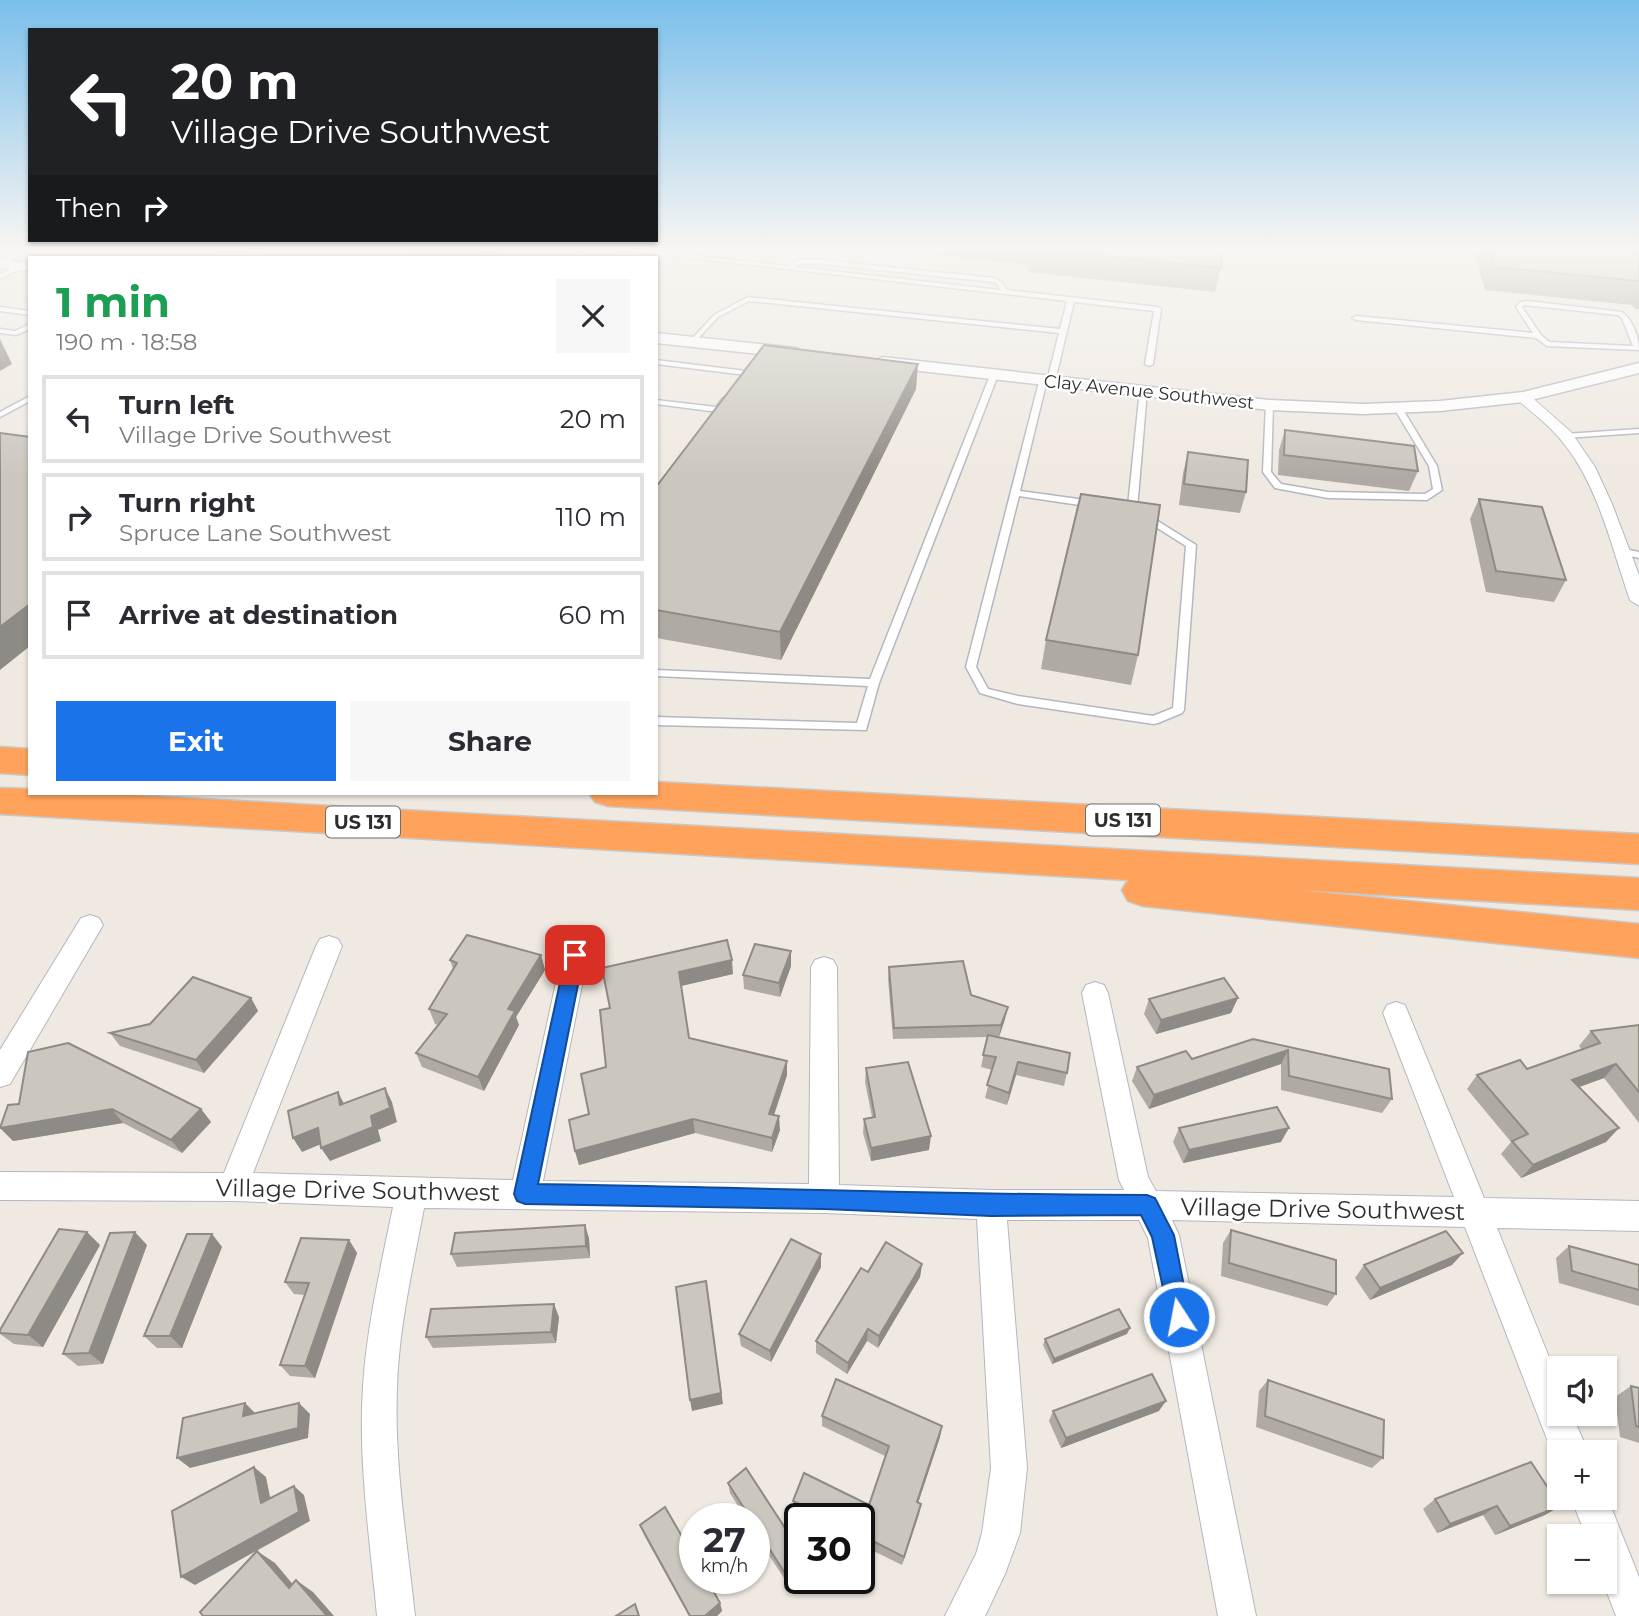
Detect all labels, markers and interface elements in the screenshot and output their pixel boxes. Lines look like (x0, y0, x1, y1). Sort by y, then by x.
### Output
text: 20 m (171, 52, 298, 111)
icon: left (56, 56, 147, 147)
text: Village Drive Southwest (171, 112, 550, 151)
icon: right (136, 189, 174, 227)
text: Then (56, 192, 122, 224)
text: 1 min (56, 276, 170, 328)
button: close (556, 279, 630, 353)
text: 190 m · 18:58 (56, 328, 197, 356)
street label: Clay Avenue Southwest (1043, 370, 1255, 414)
text: Turn left (119, 389, 235, 421)
icon: left (60, 400, 98, 438)
text: 20 m (560, 403, 626, 435)
text: Village Drive Southwest (119, 421, 392, 449)
text: Turn right (119, 487, 255, 519)
icon: right (60, 498, 98, 536)
text: 110 m (556, 501, 626, 533)
text: Spruce Lane Southwest (119, 519, 392, 547)
icon: arrive (60, 596, 98, 634)
text: Arrive at destination (119, 599, 398, 631)
text: 60 m (559, 599, 626, 631)
button: Exit (56, 701, 336, 781)
button: Share (350, 701, 630, 781)
road number: US 131 (1086, 804, 1160, 835)
road number: US 131 (326, 806, 400, 838)
pin (545, 925, 605, 985)
icon: arrive (556, 936, 594, 974)
street label: Village Drive Southwest (215, 1173, 501, 1207)
street label: Village Drive Southwest (1180, 1192, 1466, 1226)
position arrow (1142, 1280, 1216, 1354)
map controls (1547, 1356, 1617, 1594)
button: sound (1547, 1356, 1617, 1426)
button: + (1547, 1440, 1617, 1510)
speed limit sign: 30 (784, 1503, 875, 1594)
text: 27 (703, 1518, 746, 1561)
button: − (1547, 1524, 1617, 1594)
text: km/h (700, 1555, 749, 1577)

